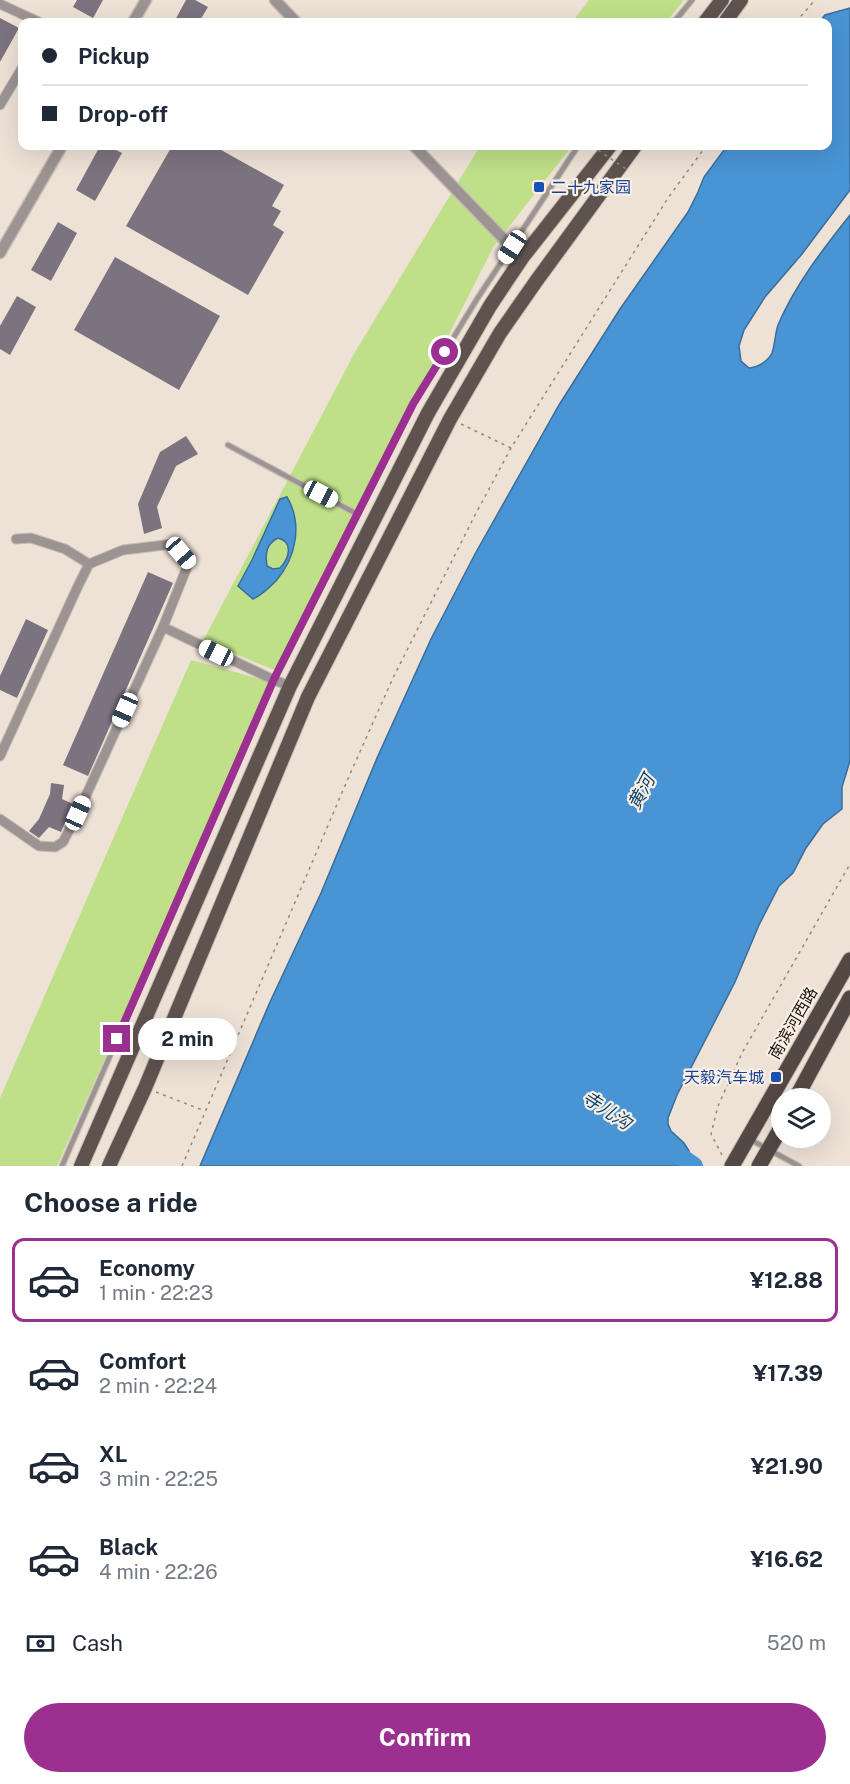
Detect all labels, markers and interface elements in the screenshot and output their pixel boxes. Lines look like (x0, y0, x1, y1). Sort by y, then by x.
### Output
text: Pickup (78, 43, 149, 69)
text: Drop-off (78, 101, 168, 127)
place label: 二十九家园 (551, 178, 631, 197)
marker: 二十九家园 (532, 180, 546, 194)
car (495, 227, 529, 267)
route start (431, 338, 458, 365)
car (301, 478, 341, 510)
car (162, 534, 200, 572)
car (196, 637, 236, 669)
car (109, 690, 141, 730)
water label: 黄河 (623, 769, 660, 813)
car (62, 793, 94, 833)
street label: 南滨河西路 (765, 984, 821, 1062)
callout: 2 min (138, 1018, 237, 1060)
route end (103, 1025, 130, 1052)
text: 2 min (161, 1027, 214, 1051)
place label: 天毅汽车城 (684, 1068, 764, 1087)
marker: 天毅汽车城 (769, 1070, 783, 1084)
water label: 寺儿沟 (579, 1086, 637, 1135)
map controls (771, 1088, 831, 1148)
button: layers (771, 1088, 831, 1148)
text: Choose a ride (24, 1186, 198, 1218)
icon: car (27, 1253, 81, 1307)
text: Economy (99, 1255, 195, 1281)
text: ¥12.88 (750, 1267, 823, 1293)
text: 1 min · 22:23 (99, 1281, 213, 1305)
icon: car (27, 1346, 81, 1400)
text: Comfort (99, 1348, 186, 1374)
text: ¥17.39 (753, 1360, 823, 1386)
text: 2 min · 22:24 (99, 1374, 217, 1398)
icon: car (27, 1439, 81, 1493)
text: XL (99, 1441, 127, 1467)
text: ¥21.90 (751, 1453, 823, 1479)
text: 3 min · 22:25 (99, 1467, 218, 1491)
icon: car (27, 1532, 81, 1586)
text: Black (99, 1534, 158, 1560)
text: ¥16.62 (750, 1546, 823, 1572)
text: 4 min · 22:26 (99, 1560, 218, 1584)
icon: cash (24, 1627, 57, 1660)
text: Cash (72, 1630, 123, 1656)
text: 520 m (767, 1631, 826, 1655)
button: Confirm (24, 1703, 826, 1772)

